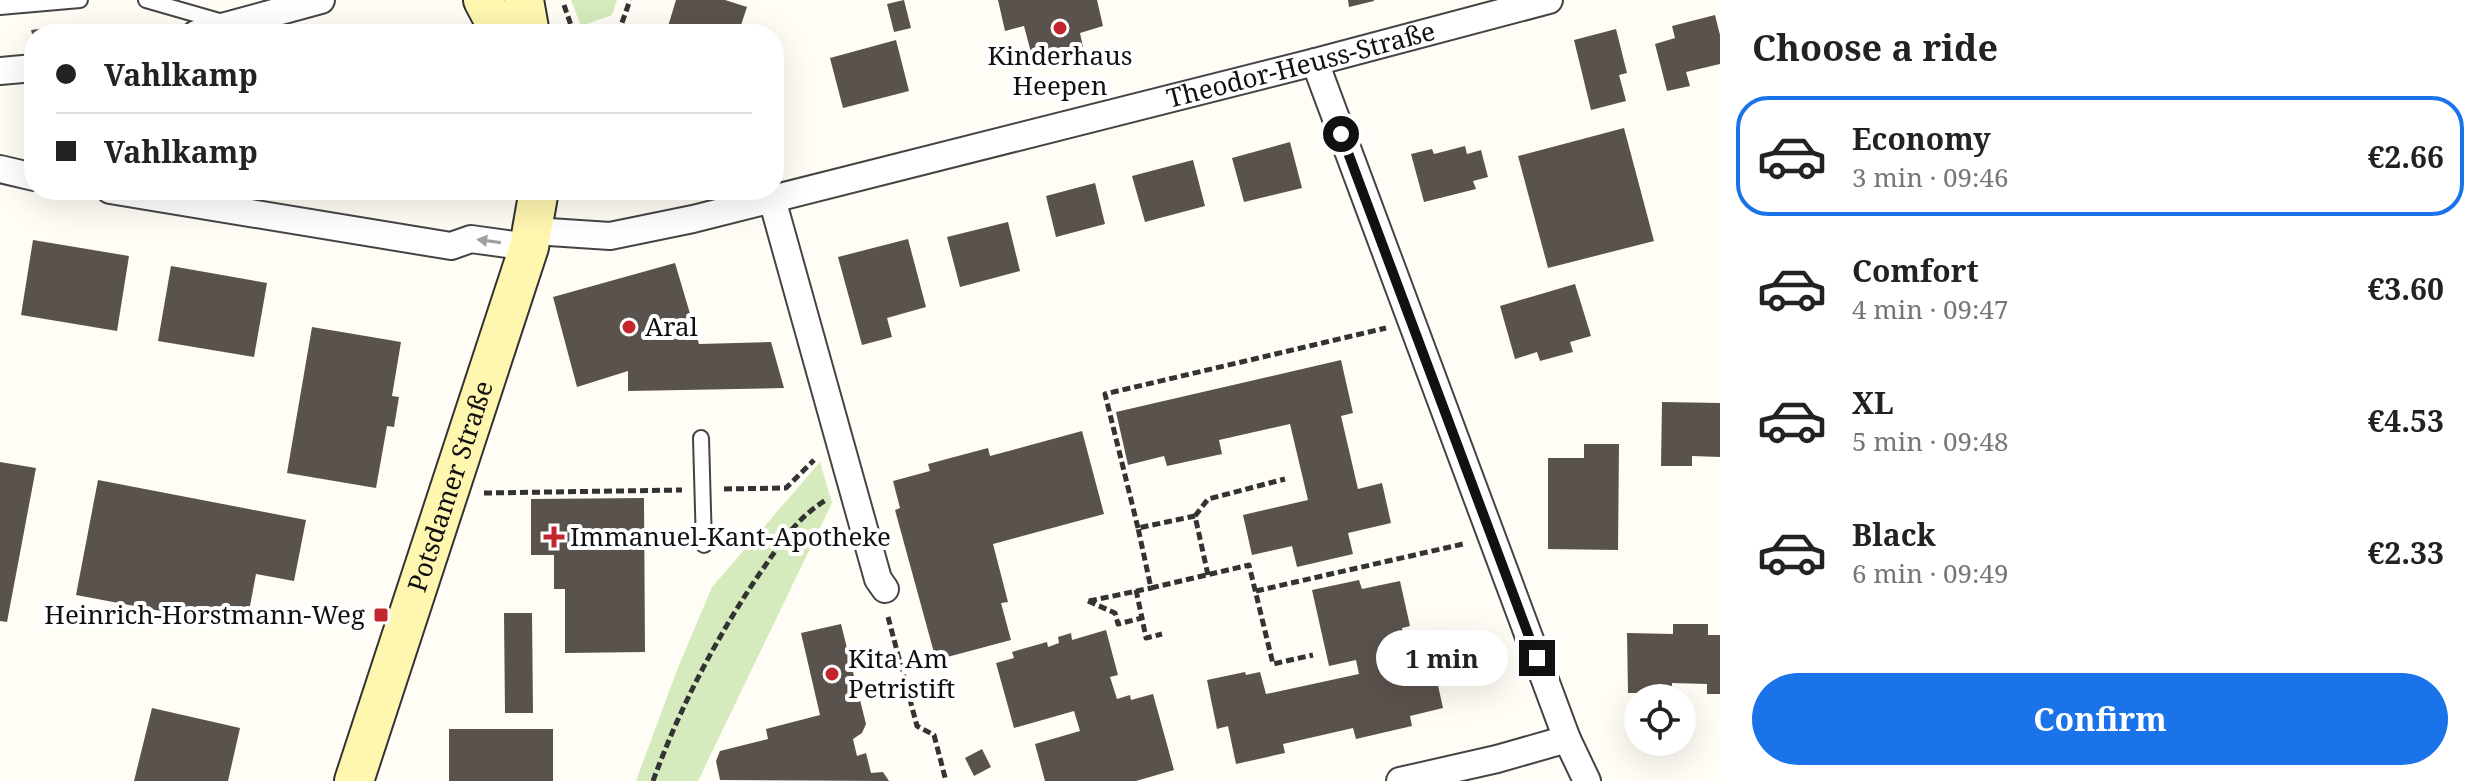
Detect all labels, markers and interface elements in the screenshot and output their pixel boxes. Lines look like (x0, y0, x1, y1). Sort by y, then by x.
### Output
street label: Theodor-Heuss-Straße (1163, 12, 1439, 116)
marker: Kinderhaus Heepen (1051, 19, 1069, 37)
text: Choose a ride (1752, 23, 1998, 72)
place label: Kinderhaus Heepen (988, 37, 1132, 103)
text: Vahlkamp (104, 54, 258, 95)
route start (1323, 116, 1359, 152)
text: Economy (1852, 118, 1991, 159)
icon: car (1756, 120, 1828, 192)
text: Vahlkamp (104, 131, 258, 172)
text: €2.66 (2368, 136, 2444, 177)
text: 3 min · 09:46 (1852, 159, 2009, 195)
one-way arrow (476, 235, 501, 248)
text: Comfort (1852, 250, 1979, 291)
icon: car (1756, 252, 1828, 324)
text: €3.60 (2368, 268, 2444, 309)
text: 4 min · 09:47 (1852, 291, 2009, 327)
place label: Aral (645, 308, 698, 344)
marker: Aral (620, 318, 638, 336)
street label: Potsdamer Straße (398, 376, 501, 596)
text: XL (1852, 382, 1894, 423)
icon: car (1756, 384, 1828, 456)
text: €4.53 (2368, 400, 2444, 441)
text: 5 min · 09:48 (1852, 423, 2009, 459)
text: Black (1852, 514, 1936, 555)
icon: car (1756, 516, 1828, 588)
place label: Immanuel-Kant-Apotheke (570, 518, 891, 554)
marker: Immanuel-Kant-Apotheke (545, 528, 563, 546)
text: €2.33 (2368, 532, 2444, 573)
text: 6 min · 09:49 (1852, 555, 2009, 591)
place label: Heinrich-Horstmann-Weg (44, 596, 365, 632)
marker: Heinrich-Horstmann-Weg (372, 606, 390, 624)
callout: 1 min (1377, 630, 1509, 686)
place label: Kita Am Petristift (848, 640, 955, 706)
text: 1 min (1405, 640, 1479, 676)
route end (1519, 640, 1555, 676)
marker: Kita Am Petristift (823, 665, 841, 683)
button: Confirm (1752, 673, 2448, 765)
map controls (1624, 684, 1696, 756)
button: locate (1624, 684, 1696, 756)

